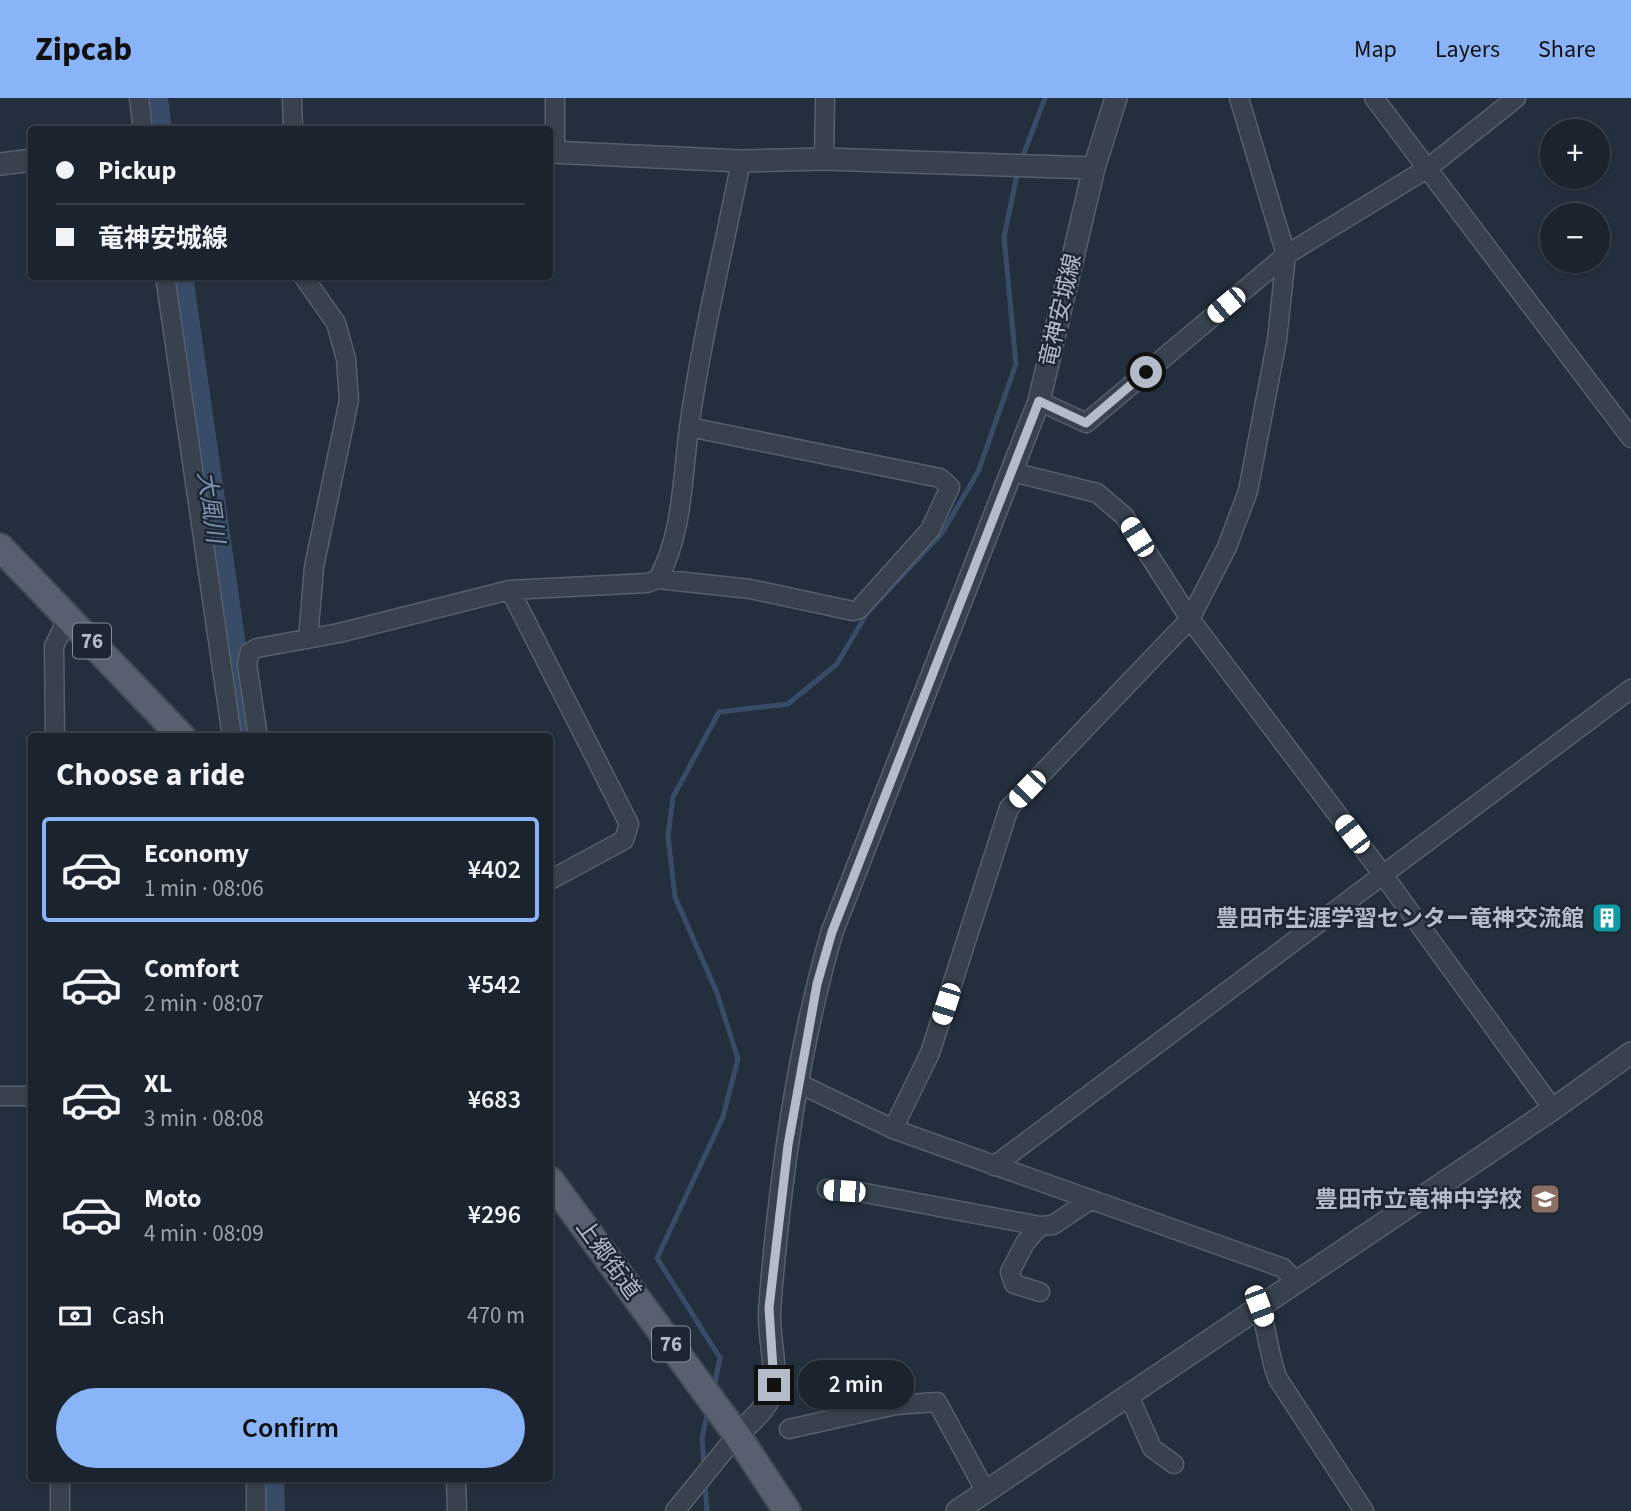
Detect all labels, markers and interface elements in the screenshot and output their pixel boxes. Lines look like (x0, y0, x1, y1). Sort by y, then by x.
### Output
text: Zipcab (35, 26, 132, 73)
text: Map (1354, 32, 1397, 67)
text: Layers (1435, 32, 1500, 67)
text: Share (1538, 32, 1596, 67)
map controls (1540, 119, 1610, 273)
button: + (1540, 119, 1610, 189)
text: Pickup (98, 152, 176, 189)
button: − (1540, 203, 1610, 273)
text: 竜神安城線 (98, 220, 228, 257)
street label: 竜神安城線 (1031, 250, 1089, 370)
car (1204, 283, 1249, 327)
route start (1130, 356, 1162, 388)
water label: 大風川 (188, 469, 233, 548)
car (1117, 514, 1158, 560)
road number: 76 (73, 624, 111, 658)
text: Choose a ride (56, 752, 245, 798)
car (1005, 767, 1050, 811)
car (1331, 811, 1374, 857)
text: Economy (144, 835, 249, 872)
icon: car (60, 838, 123, 901)
text: ¥402 (468, 851, 521, 888)
text: 1 min · 08:06 (144, 872, 264, 905)
building icon: 豊田市生涯学習センター竜神交流館 (1590, 901, 1624, 935)
place label: 豊田市生涯学習センター竜神交流館 (1216, 902, 1584, 935)
text: Comfort (144, 950, 239, 987)
icon: car (60, 953, 123, 1016)
text: ¥542 (468, 966, 521, 1003)
car (930, 981, 963, 1027)
text: 2 min · 08:07 (144, 987, 264, 1020)
text: XL (144, 1065, 172, 1102)
icon: car (60, 1068, 123, 1131)
text: ¥683 (468, 1081, 521, 1118)
text: 3 min · 08:08 (144, 1102, 264, 1135)
car (823, 1179, 866, 1203)
text: Moto (144, 1180, 201, 1217)
school or university icon: 豊田市立竜神中学校 (1528, 1182, 1562, 1216)
icon: car (60, 1183, 123, 1246)
place label: 豊田市立竜神中学校 (1315, 1183, 1522, 1216)
text: ¥296 (468, 1196, 521, 1233)
street label: 上郷街道 (568, 1212, 649, 1306)
text: 4 min · 08:09 (144, 1217, 264, 1250)
car (1242, 1283, 1277, 1329)
icon: cash (56, 1297, 94, 1335)
text: Cash (112, 1297, 165, 1334)
text: 470 m (467, 1299, 525, 1332)
road number: 76 (652, 1326, 690, 1362)
callout: 2 min (798, 1360, 914, 1410)
text: 2 min (829, 1368, 883, 1401)
route end (758, 1369, 790, 1401)
button: Confirm (56, 1388, 525, 1468)

